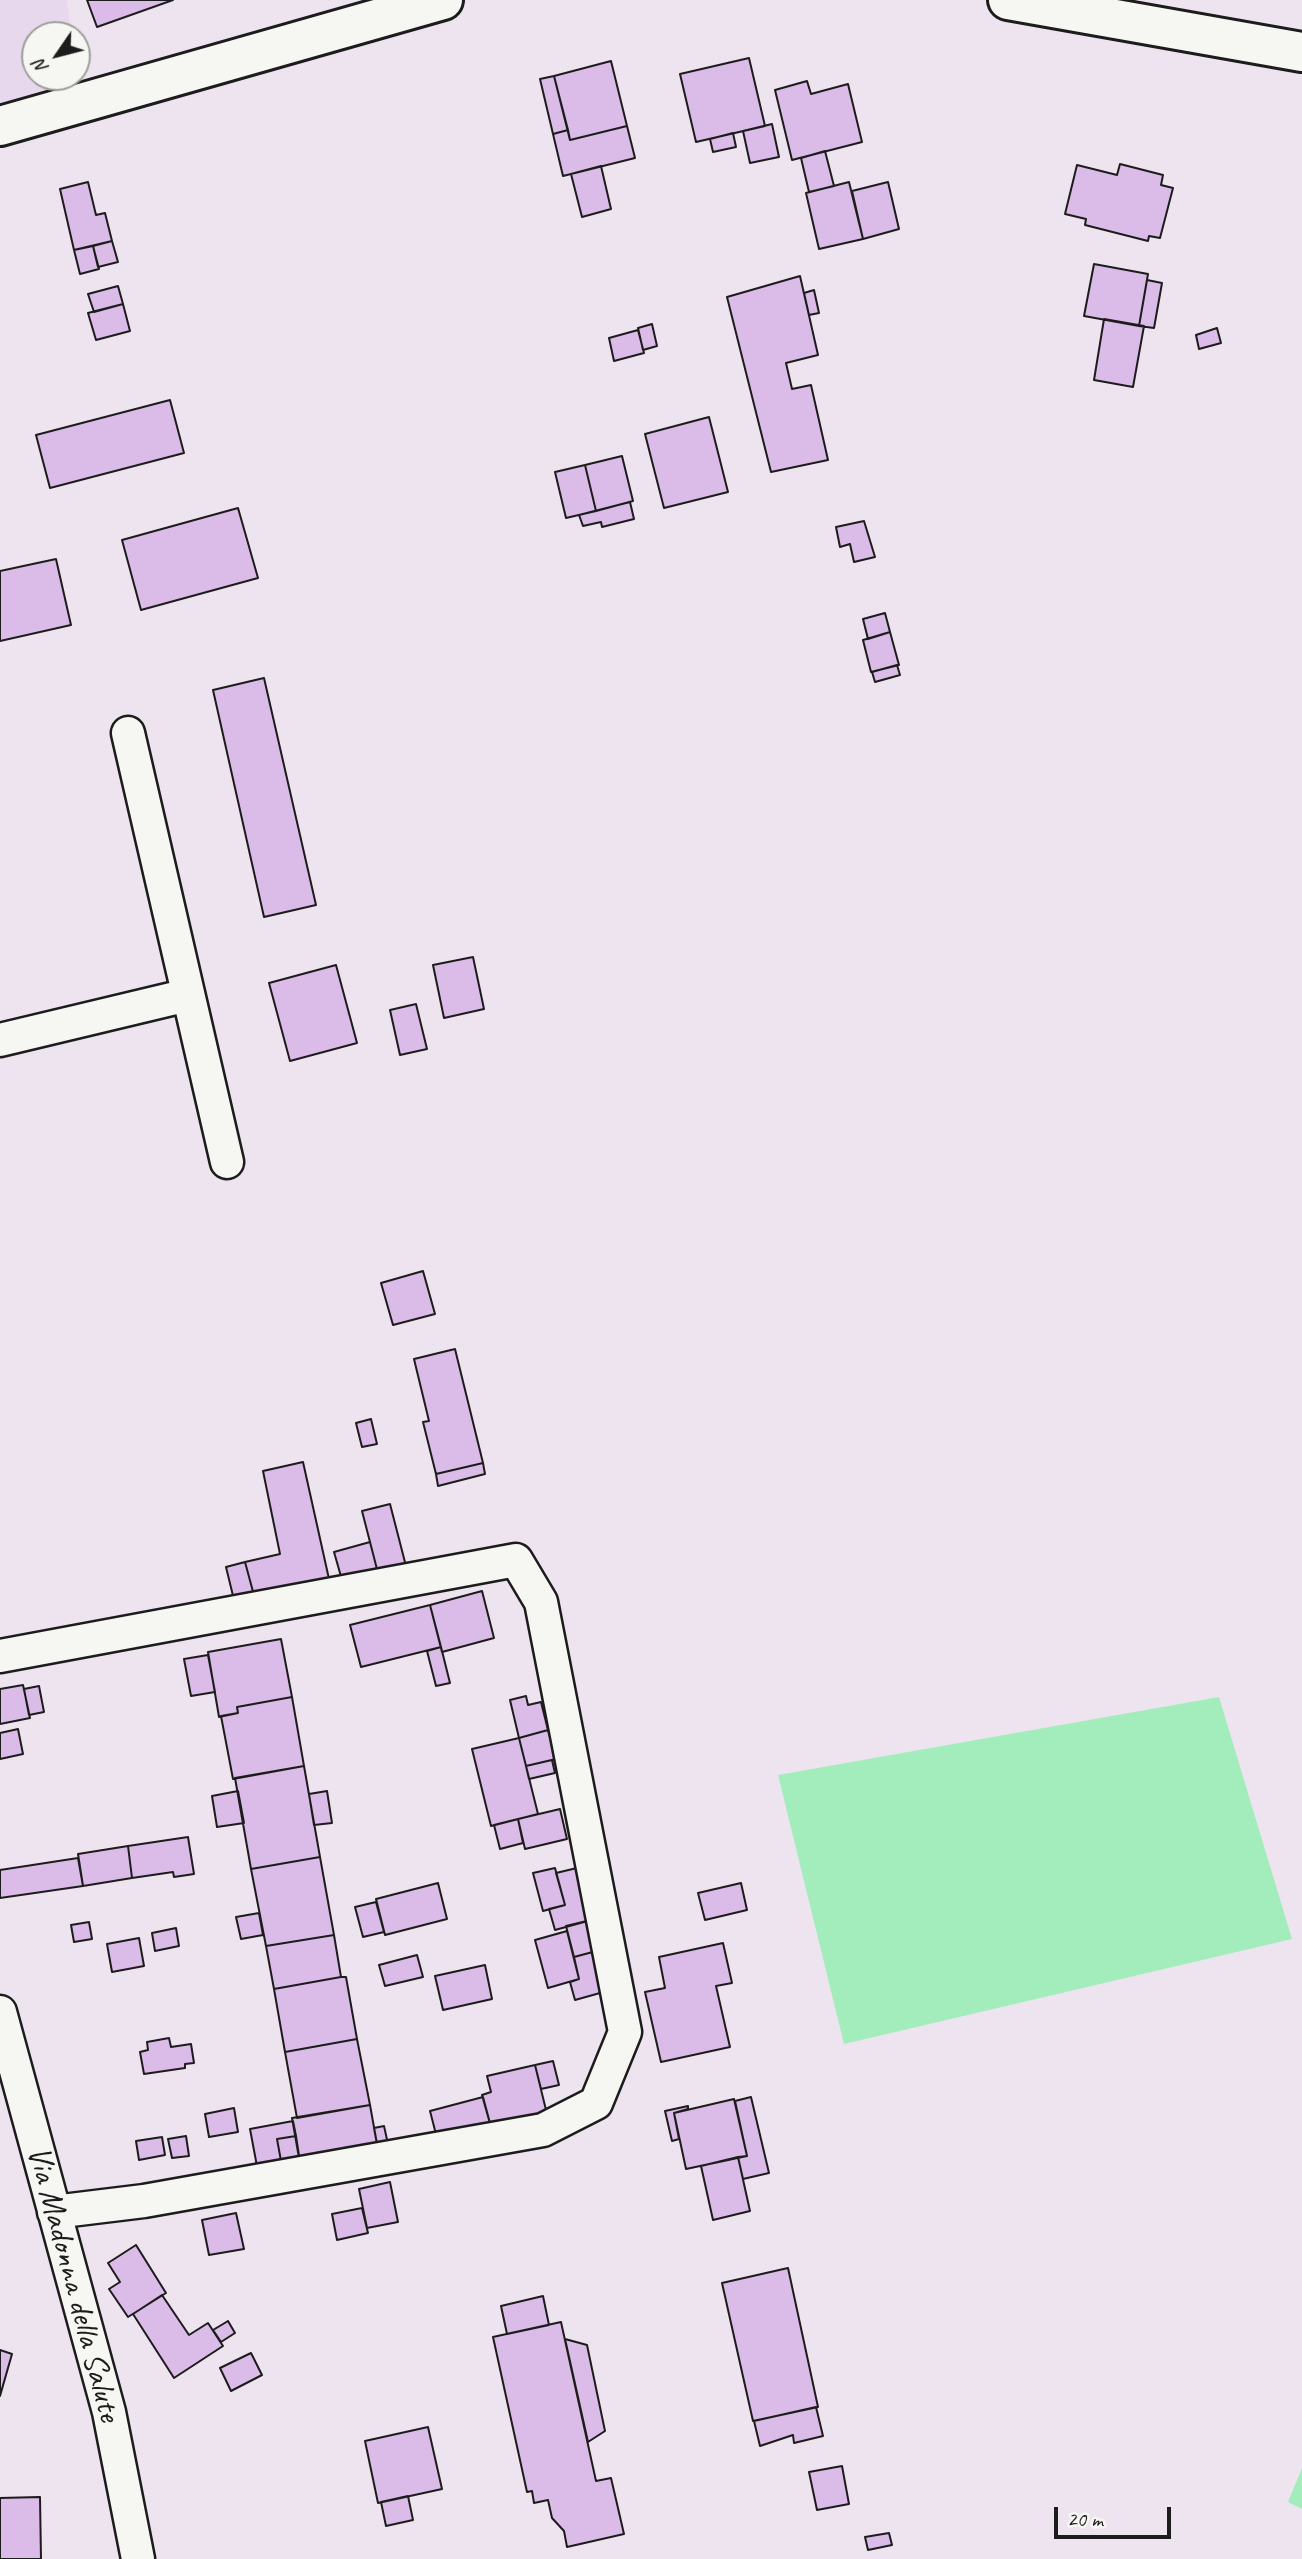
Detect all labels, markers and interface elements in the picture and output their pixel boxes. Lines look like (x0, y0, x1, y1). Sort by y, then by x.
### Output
north arrow (21, 21, 91, 91)
text: N (27, 55, 54, 79)
street label: Via Madonna della Salute (17, 2142, 129, 2426)
scale bar (1057, 2492, 1174, 2536)
text: 20 m (1067, 2506, 1103, 2532)

